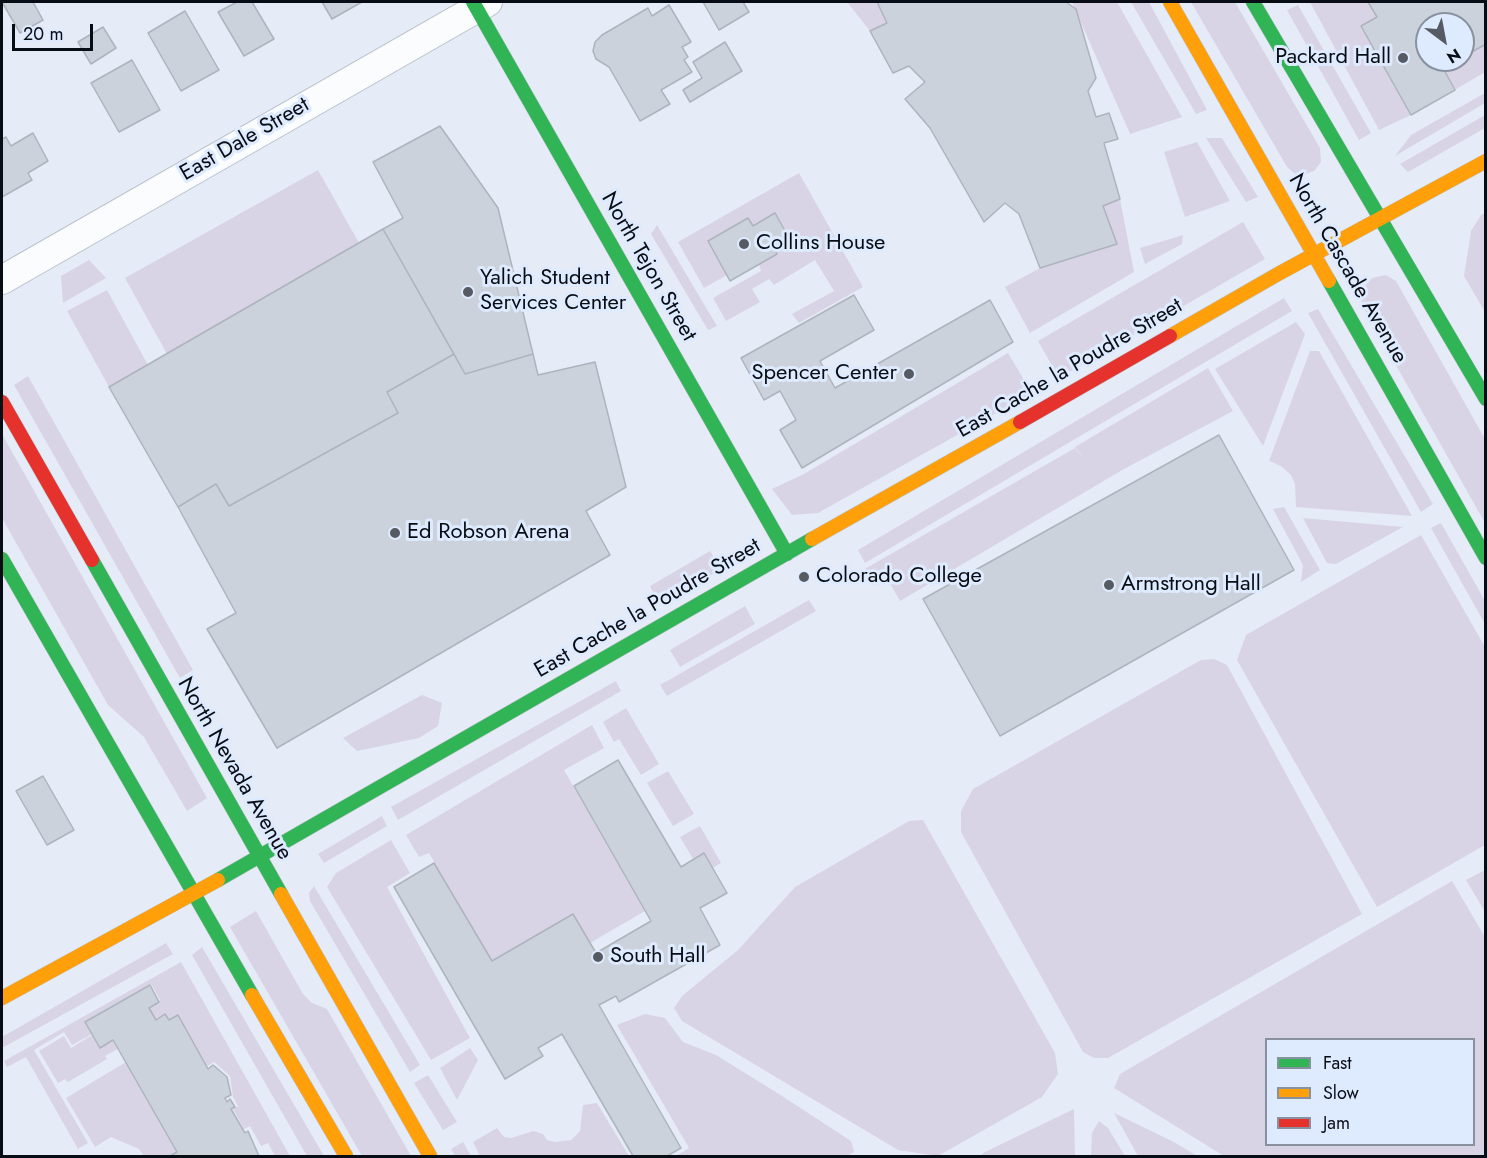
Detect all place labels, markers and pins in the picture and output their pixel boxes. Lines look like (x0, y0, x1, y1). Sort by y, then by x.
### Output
place label: Packard Hall (1275, 45, 1391, 71)
marker: Packard Hall (1396, 51, 1410, 65)
place label: Collins House (756, 231, 885, 257)
marker: Collins House (737, 237, 751, 251)
place label: Yalich Student Services Center (480, 266, 626, 318)
marker: Yalich Student Services Center (461, 285, 475, 299)
place label: Spencer Center (751, 361, 897, 387)
marker: Spencer Center (902, 367, 916, 381)
place label: Ed Robson Arena (407, 520, 569, 546)
marker: Ed Robson Arena (388, 526, 402, 540)
place label: Colorado College (816, 564, 982, 590)
marker: Colorado College (797, 570, 811, 584)
place label: Armstrong Hall (1121, 572, 1261, 598)
marker: Armstrong Hall (1102, 578, 1116, 592)
place label: South Hall (610, 944, 705, 970)
marker: South Hall (591, 950, 605, 964)

